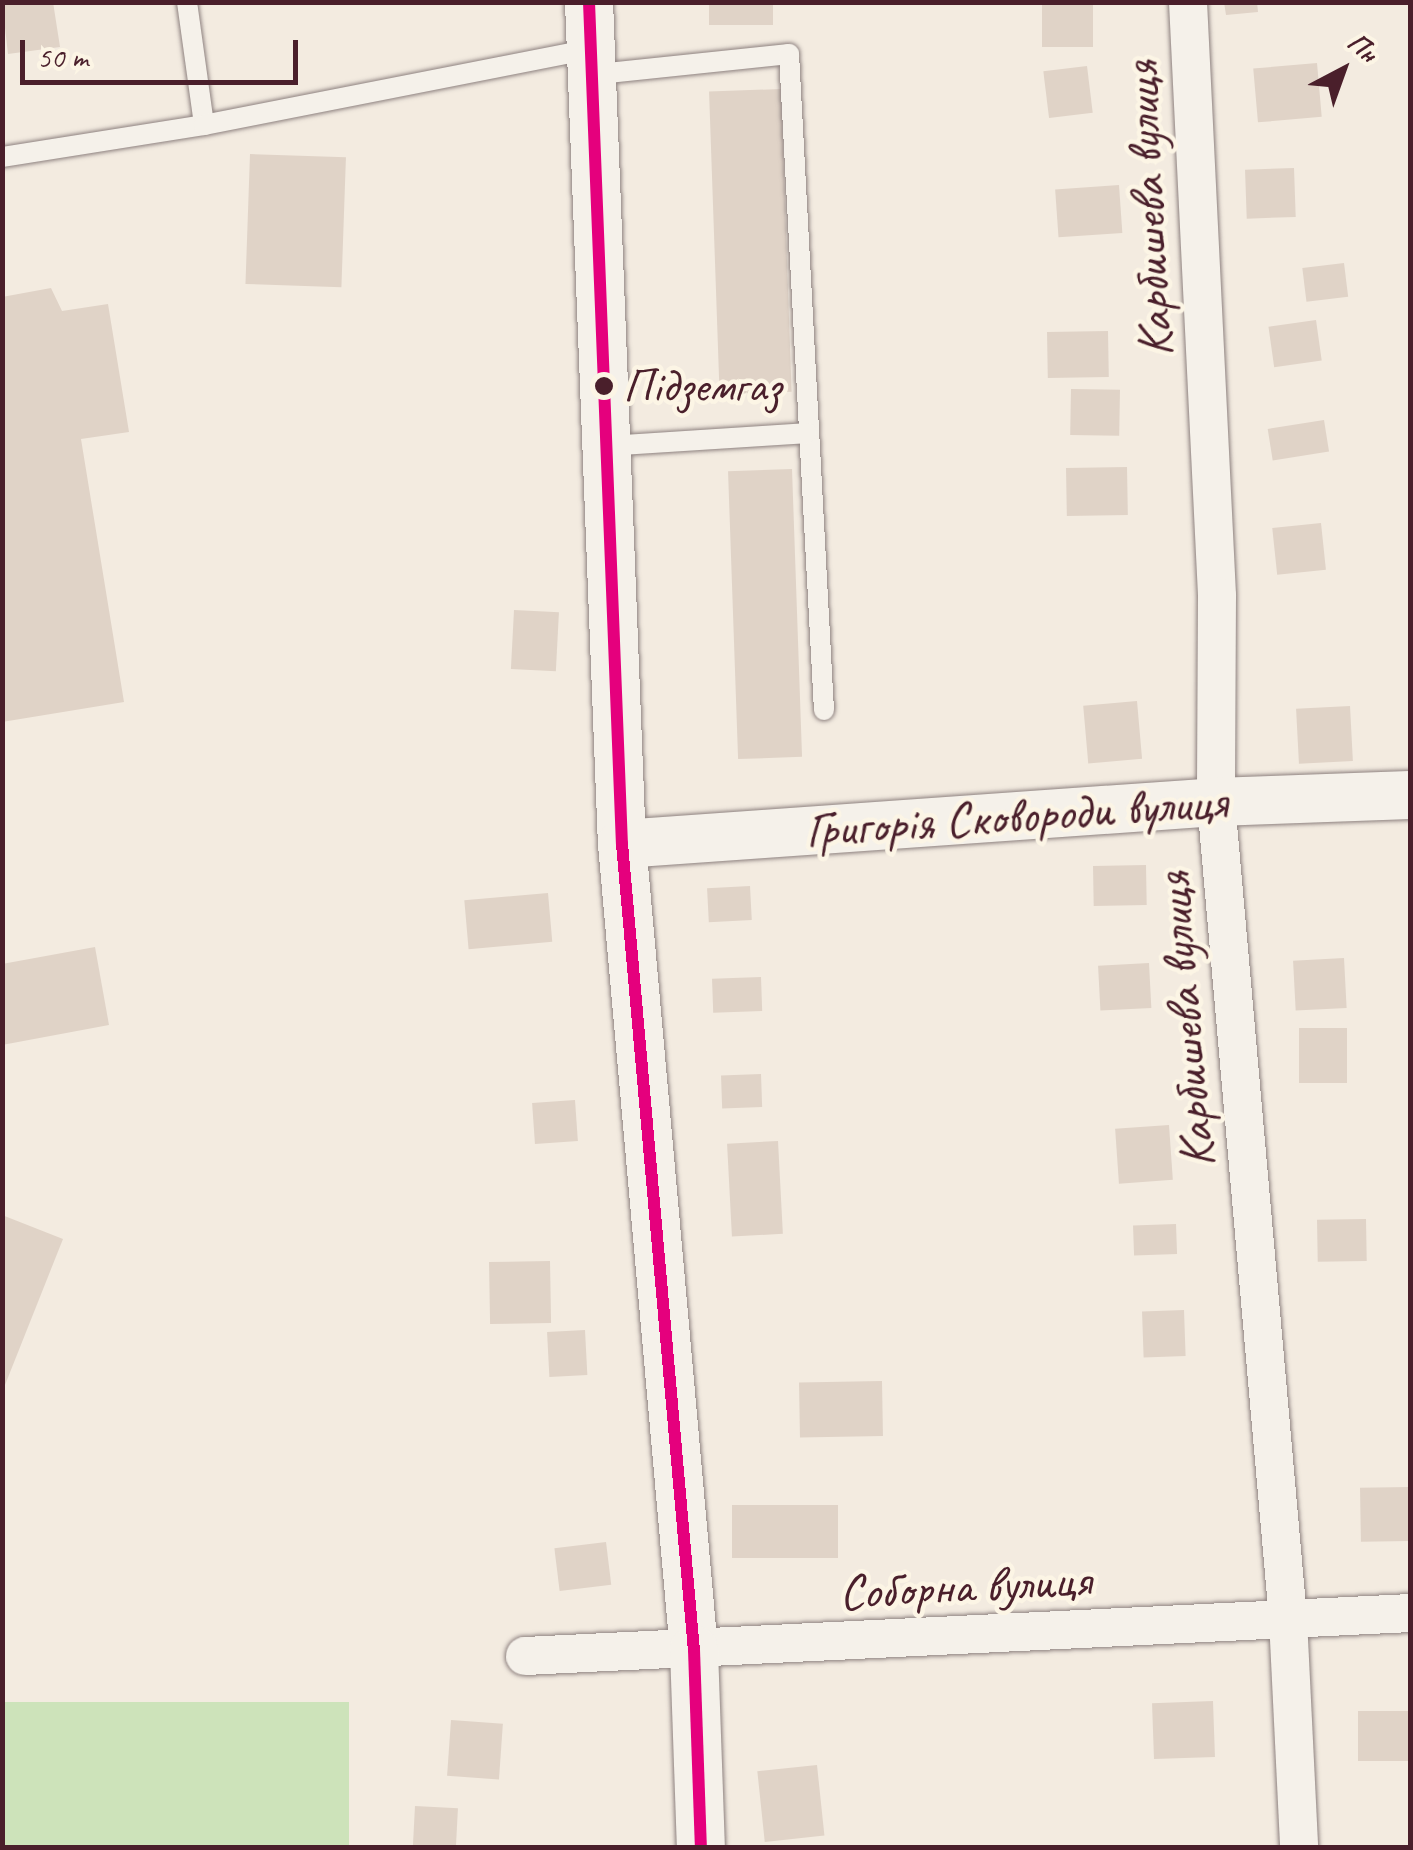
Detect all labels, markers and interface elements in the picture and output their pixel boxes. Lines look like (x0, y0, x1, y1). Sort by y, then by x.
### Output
scale bar (25, 20, 302, 82)
north arrow (1293, 20, 1393, 120)
text: Пн (1340, 24, 1386, 70)
text: 50 m (37, 38, 88, 76)
street label: Карбишева вулиця (1110, 59, 1186, 359)
place label: Підземгаз (623, 357, 781, 415)
marker: Підземгаз (594, 376, 614, 396)
street label: Григорія Сковороди вулиця (803, 771, 1229, 861)
street label: Карбишева вулиця (1142, 869, 1228, 1171)
street label: Соборна вулиця (838, 1549, 1092, 1623)

